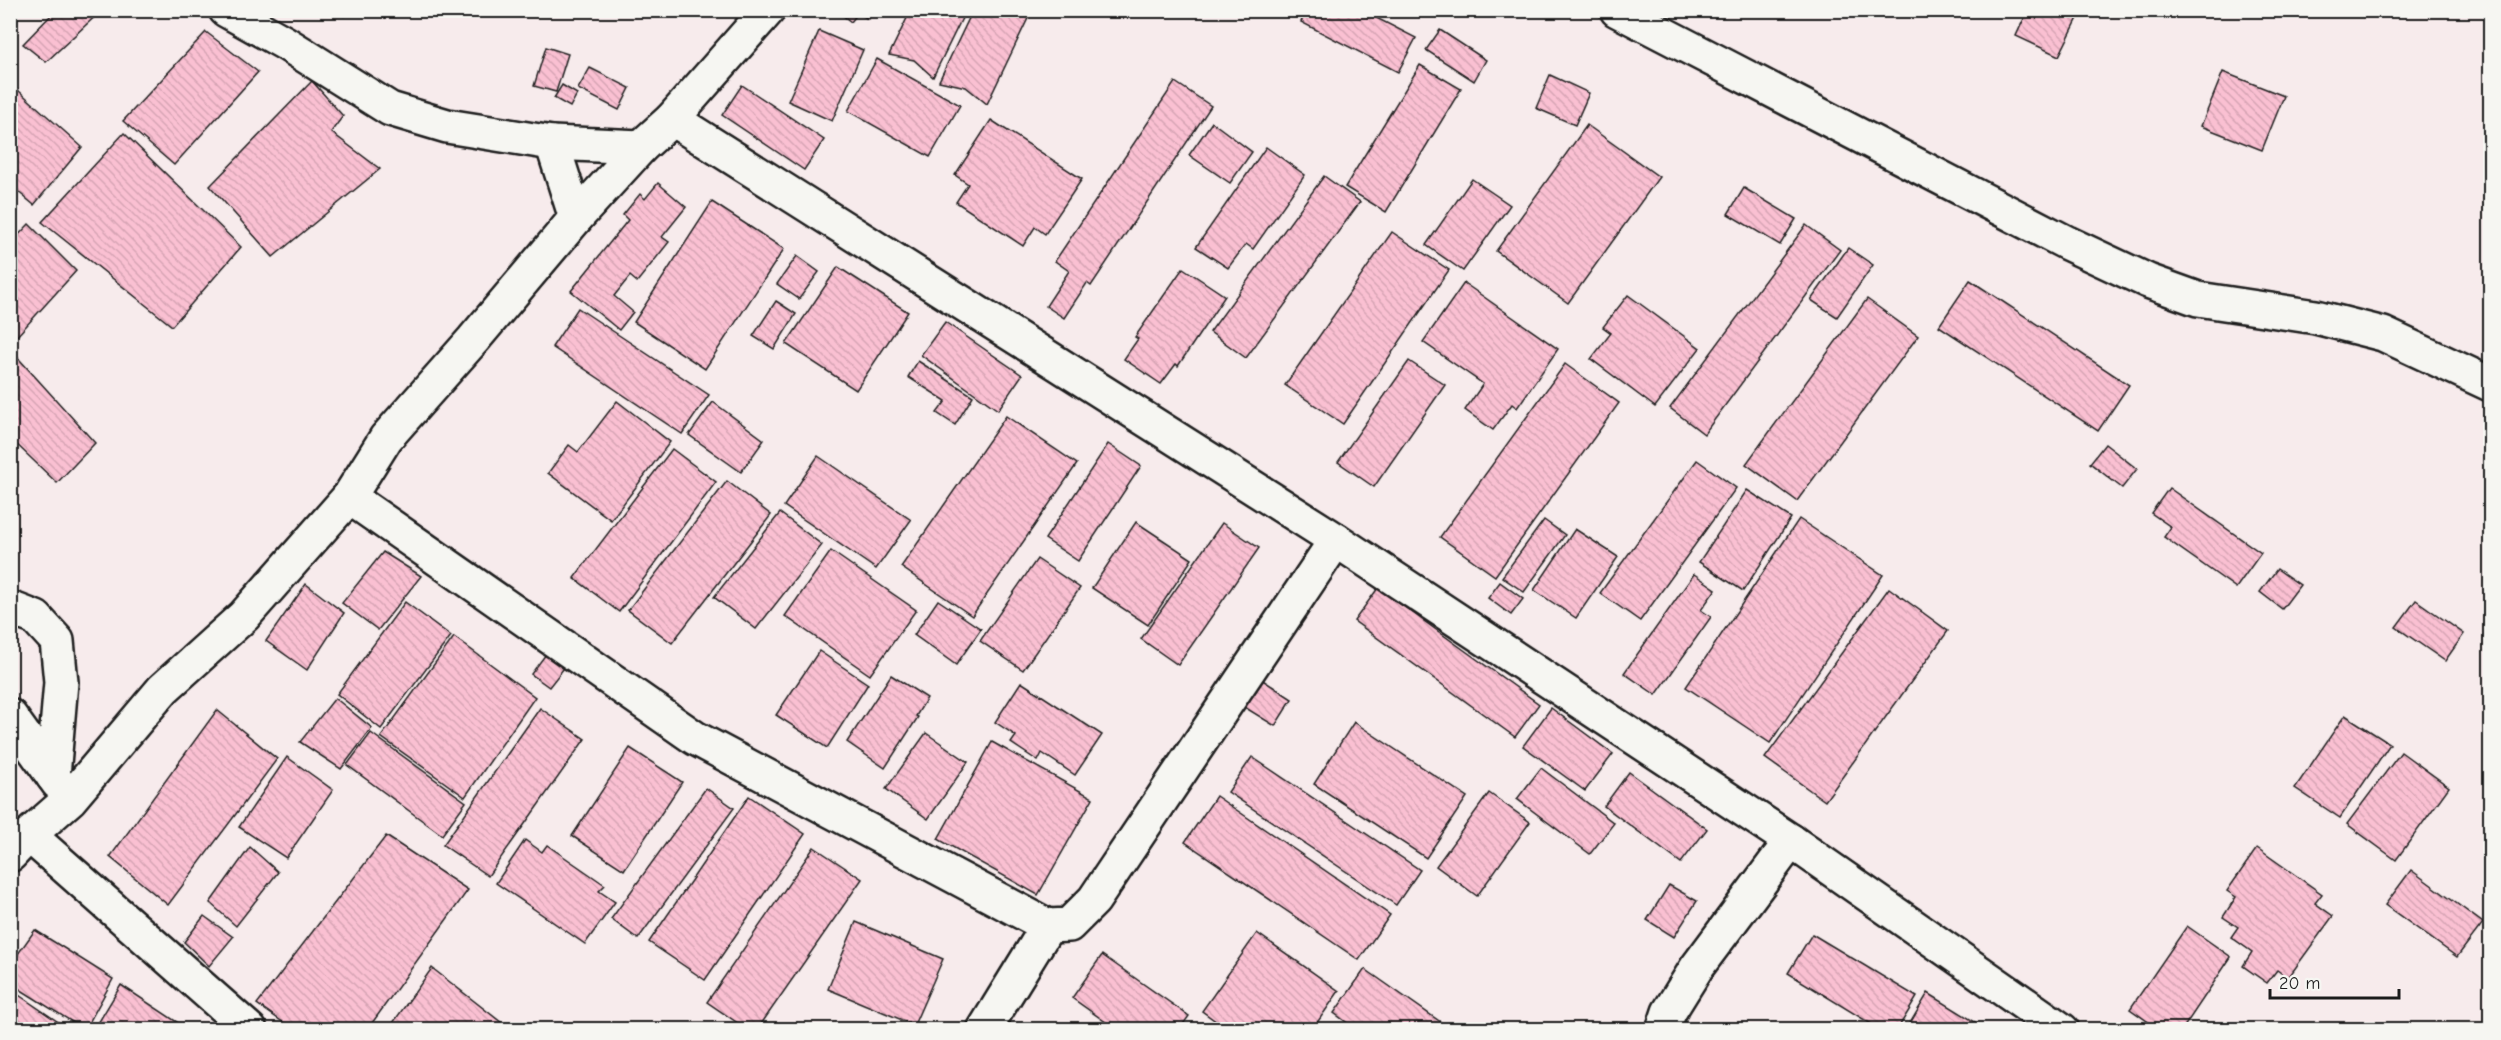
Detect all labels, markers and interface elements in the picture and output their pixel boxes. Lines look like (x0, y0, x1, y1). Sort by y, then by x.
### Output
scale bar (2270, 962, 2399, 1000)
text: 20 m (2279, 973, 2320, 994)

